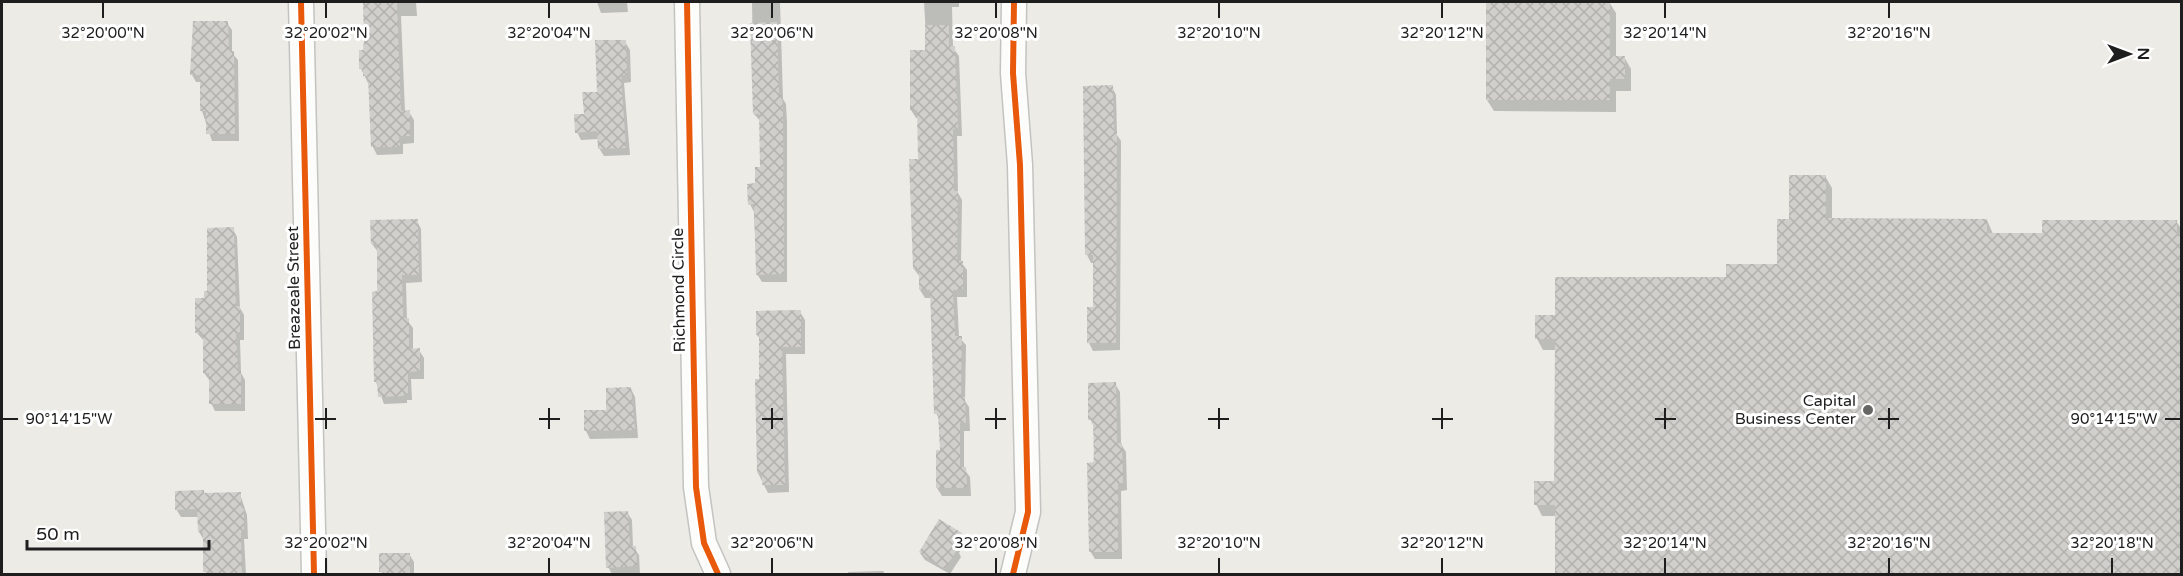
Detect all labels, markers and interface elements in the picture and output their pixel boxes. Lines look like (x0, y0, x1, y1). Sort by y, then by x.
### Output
text: 32°20'00"N (61, 24, 145, 42)
text: 32°20'02"N (284, 24, 368, 42)
text: 32°20'04"N (507, 24, 591, 42)
text: 32°20'06"N (730, 24, 814, 42)
text: 32°20'08"N (954, 24, 1038, 42)
text: 32°20'10"N (1177, 24, 1261, 42)
text: 32°20'12"N (1400, 24, 1484, 42)
text: 32°20'14"N (1623, 24, 1707, 42)
text: 32°20'16"N (1847, 24, 1931, 42)
north arrow (2099, 24, 2159, 84)
text: N (2133, 48, 2153, 60)
street label: Breazeale Street (283, 226, 305, 350)
street label: Richmond Circle (668, 228, 690, 352)
place label: Capital Business Center (1735, 391, 1857, 429)
marker: Capital Business Center (1861, 403, 1875, 417)
text: 90°14'15"W (26, 410, 112, 428)
text: 90°14'15"W (2071, 410, 2157, 428)
scale bar (27, 513, 208, 551)
text: 50 m (36, 523, 80, 545)
text: 32°20'02"N (284, 534, 368, 552)
text: 32°20'04"N (507, 534, 591, 552)
text: 32°20'06"N (730, 534, 814, 552)
text: 32°20'08"N (954, 534, 1038, 552)
text: 32°20'10"N (1177, 534, 1261, 552)
text: 32°20'12"N (1400, 534, 1484, 552)
text: 32°20'14"N (1623, 534, 1707, 552)
text: 32°20'16"N (1847, 534, 1931, 552)
text: 32°20'18"N (2070, 534, 2154, 552)

